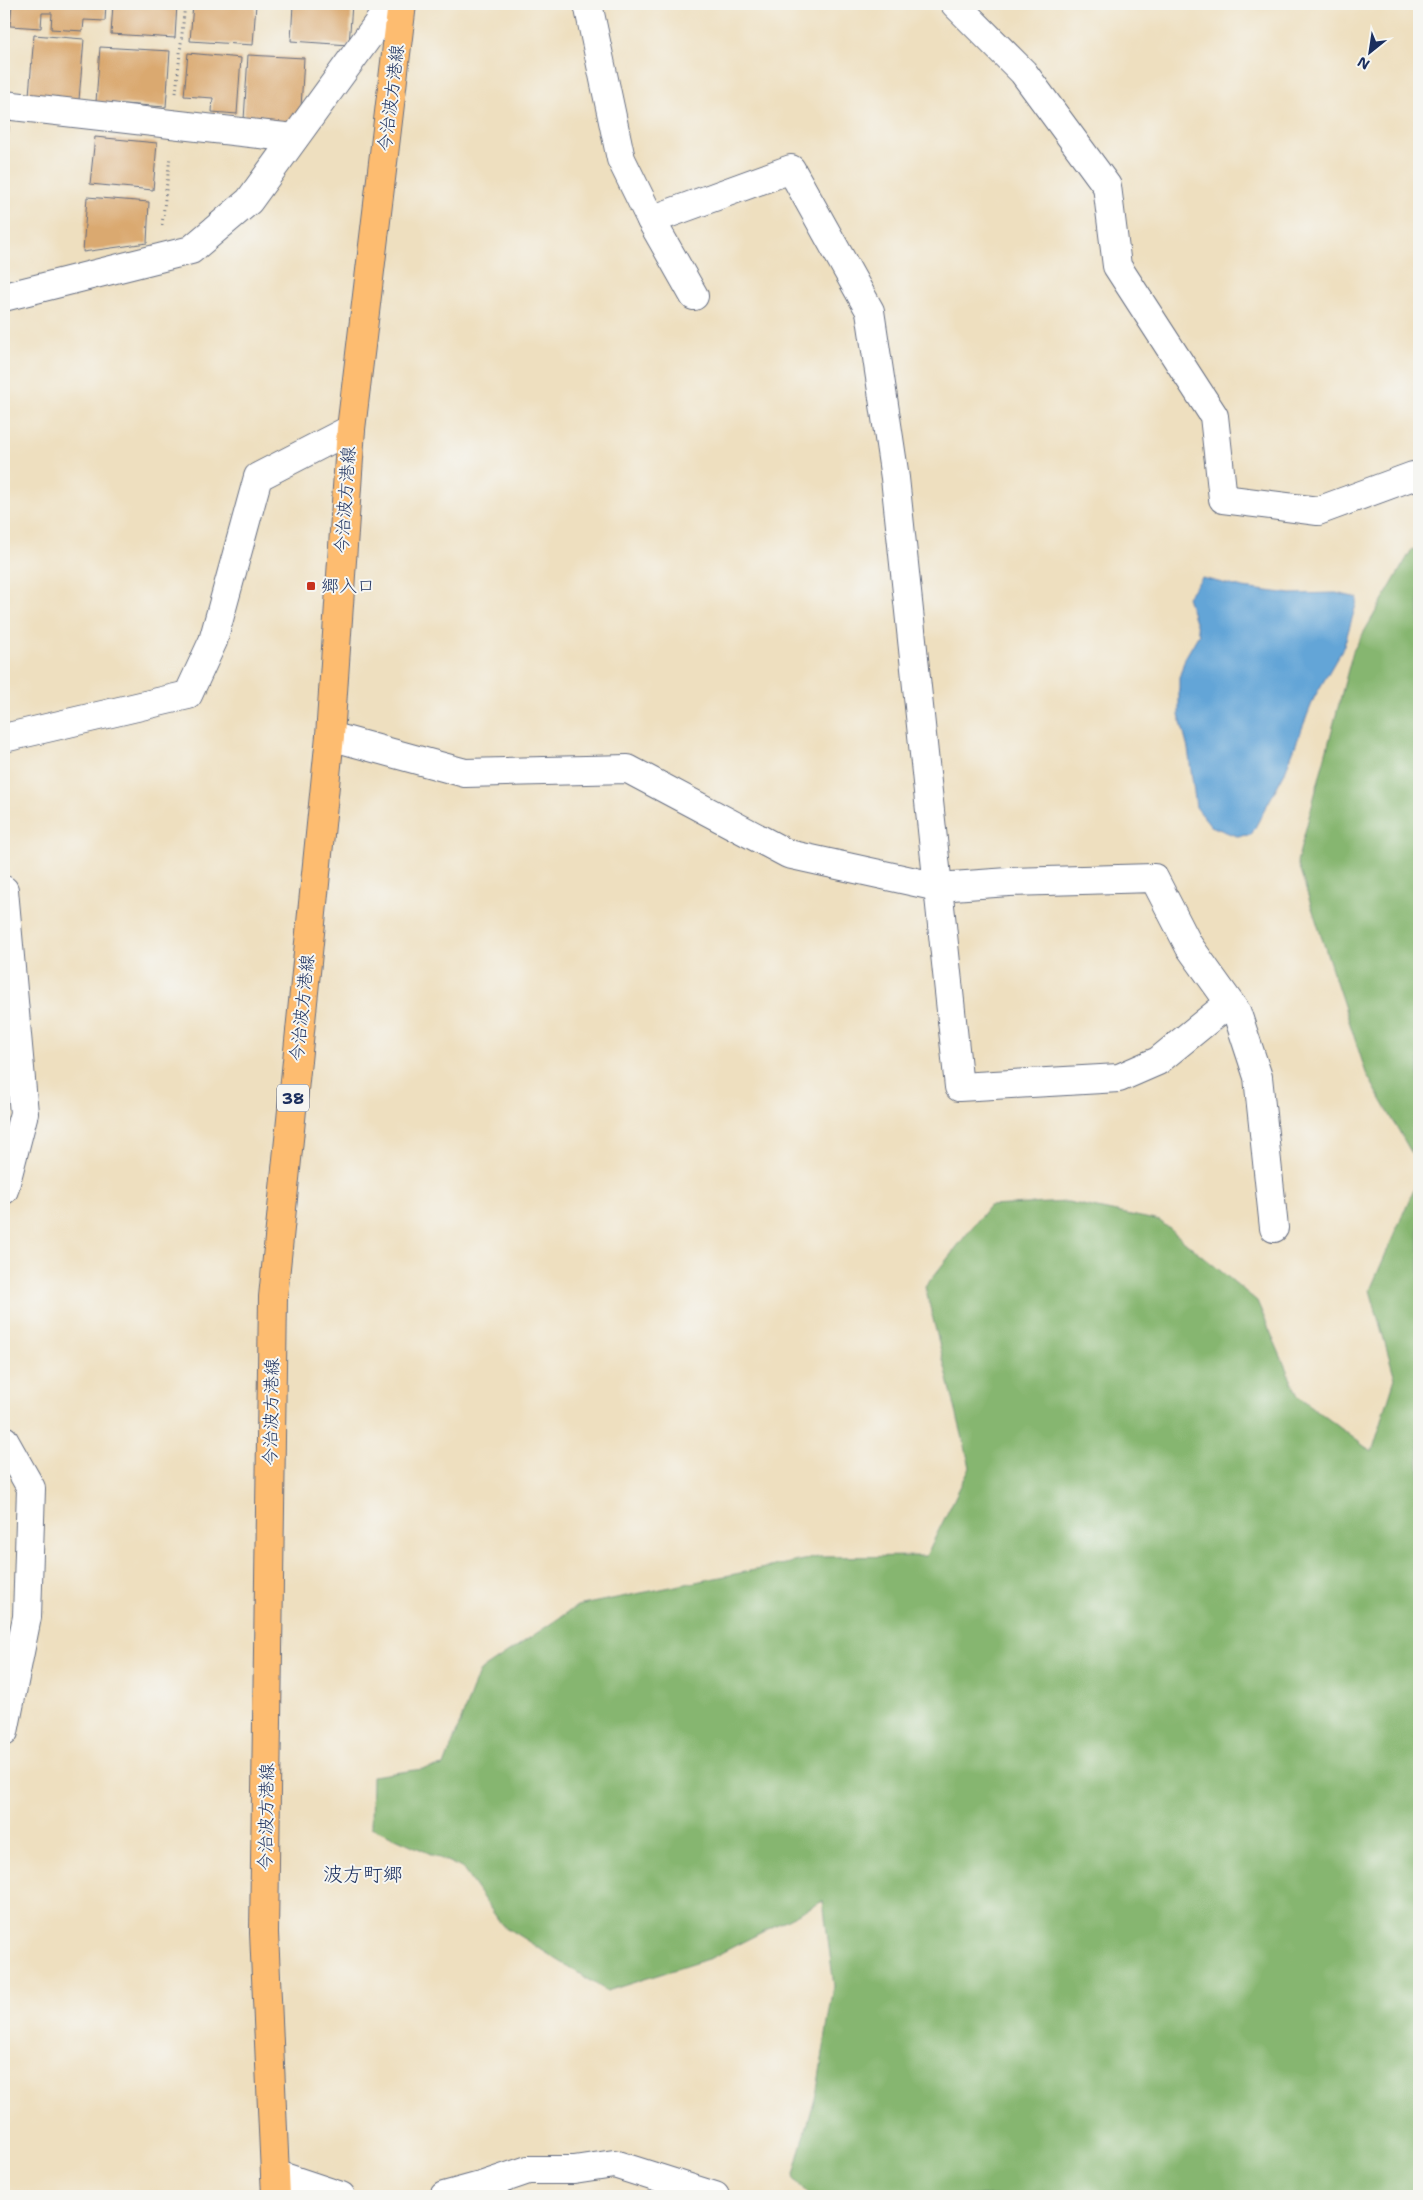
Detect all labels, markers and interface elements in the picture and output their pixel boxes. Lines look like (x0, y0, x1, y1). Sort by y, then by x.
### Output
north arrow (1346, 28, 1396, 78)
street label: 今治波方港線 (373, 43, 409, 153)
text: N (1354, 53, 1373, 74)
street label: 今治波方港線 (329, 445, 361, 555)
place label: 郷入口 (321, 574, 375, 598)
marker: 郷入口 (305, 580, 317, 592)
street label: 今治波方港線 (284, 953, 320, 1063)
road number: 38 (277, 1084, 309, 1112)
street label: 今治波方港線 (258, 1358, 284, 1466)
street label: 今治波方港線 (253, 1763, 279, 1871)
district label: 波方町郷 (323, 1861, 403, 1887)

